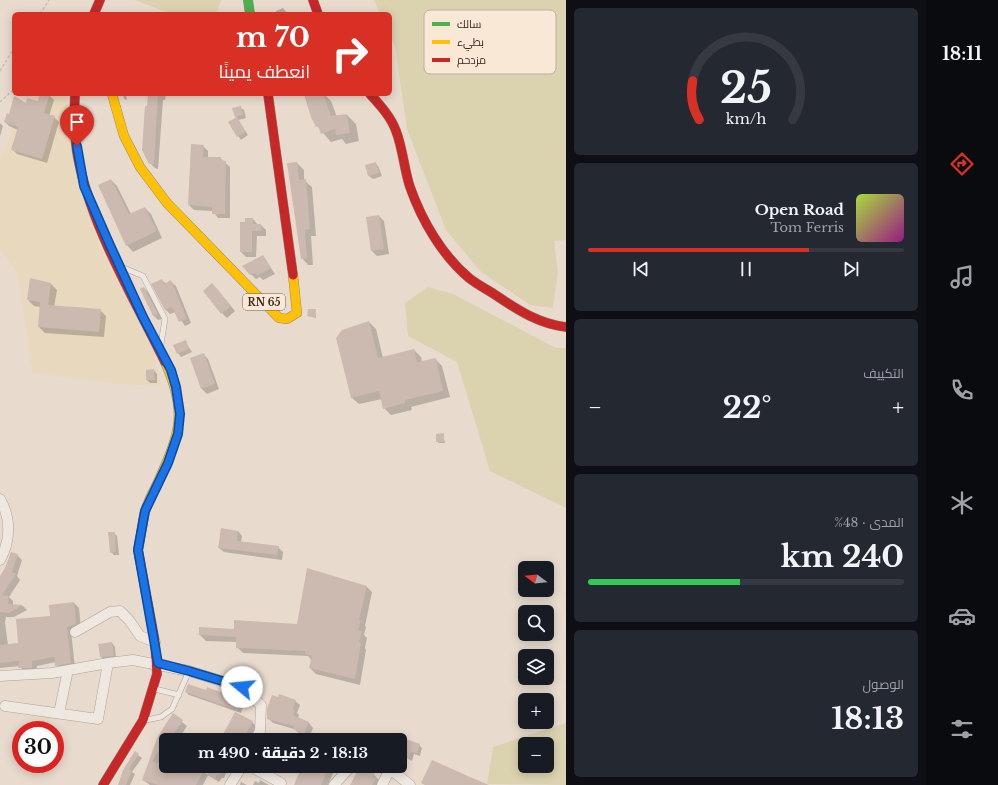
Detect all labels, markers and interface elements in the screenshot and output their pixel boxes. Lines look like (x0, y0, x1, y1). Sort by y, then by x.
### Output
legend (424, 10, 556, 74)
text: سالك (457, 17, 481, 31)
text: 70 m (236, 20, 310, 55)
icon: right (324, 28, 376, 80)
text: بطيء (457, 35, 484, 51)
text: 18:11 (942, 43, 982, 65)
text: مزدحم (457, 53, 486, 68)
text: انعطف يمينًا (218, 61, 310, 83)
text: 25 (720, 63, 772, 114)
pin (60, 105, 94, 146)
text: km/h (726, 109, 766, 127)
icon: arrive (66, 111, 88, 133)
icon: directions (948, 150, 976, 178)
text: Open Road (755, 200, 844, 219)
text: Tom Ferris (770, 219, 844, 236)
icon: previous (630, 258, 652, 280)
icon: pause (735, 258, 757, 280)
icon: next (840, 258, 862, 280)
icon: music (948, 263, 976, 291)
road number: RN 65 (243, 294, 285, 310)
text: التكييف (863, 365, 904, 382)
icon: phone (948, 376, 976, 404)
text: 22° (722, 389, 771, 426)
text: − (588, 394, 602, 421)
text: + (892, 394, 904, 421)
icon: climate (948, 489, 976, 517)
text: المدى · 48% (834, 514, 904, 531)
text: 240 km (781, 538, 904, 575)
north arrow (518, 561, 554, 597)
map controls (518, 561, 554, 773)
icon: car (948, 602, 976, 630)
button: search (518, 605, 554, 641)
button: layers (518, 649, 554, 685)
position arrow (221, 666, 263, 708)
text: الوصول (863, 676, 904, 693)
button: + (518, 693, 554, 729)
text: 18:13 (831, 700, 904, 737)
icon: filters (948, 715, 976, 743)
speed limit sign: 30 (12, 721, 64, 773)
button: − (518, 737, 554, 773)
text: 18:13 · 2 دقيقة · 490 m (198, 743, 368, 762)

